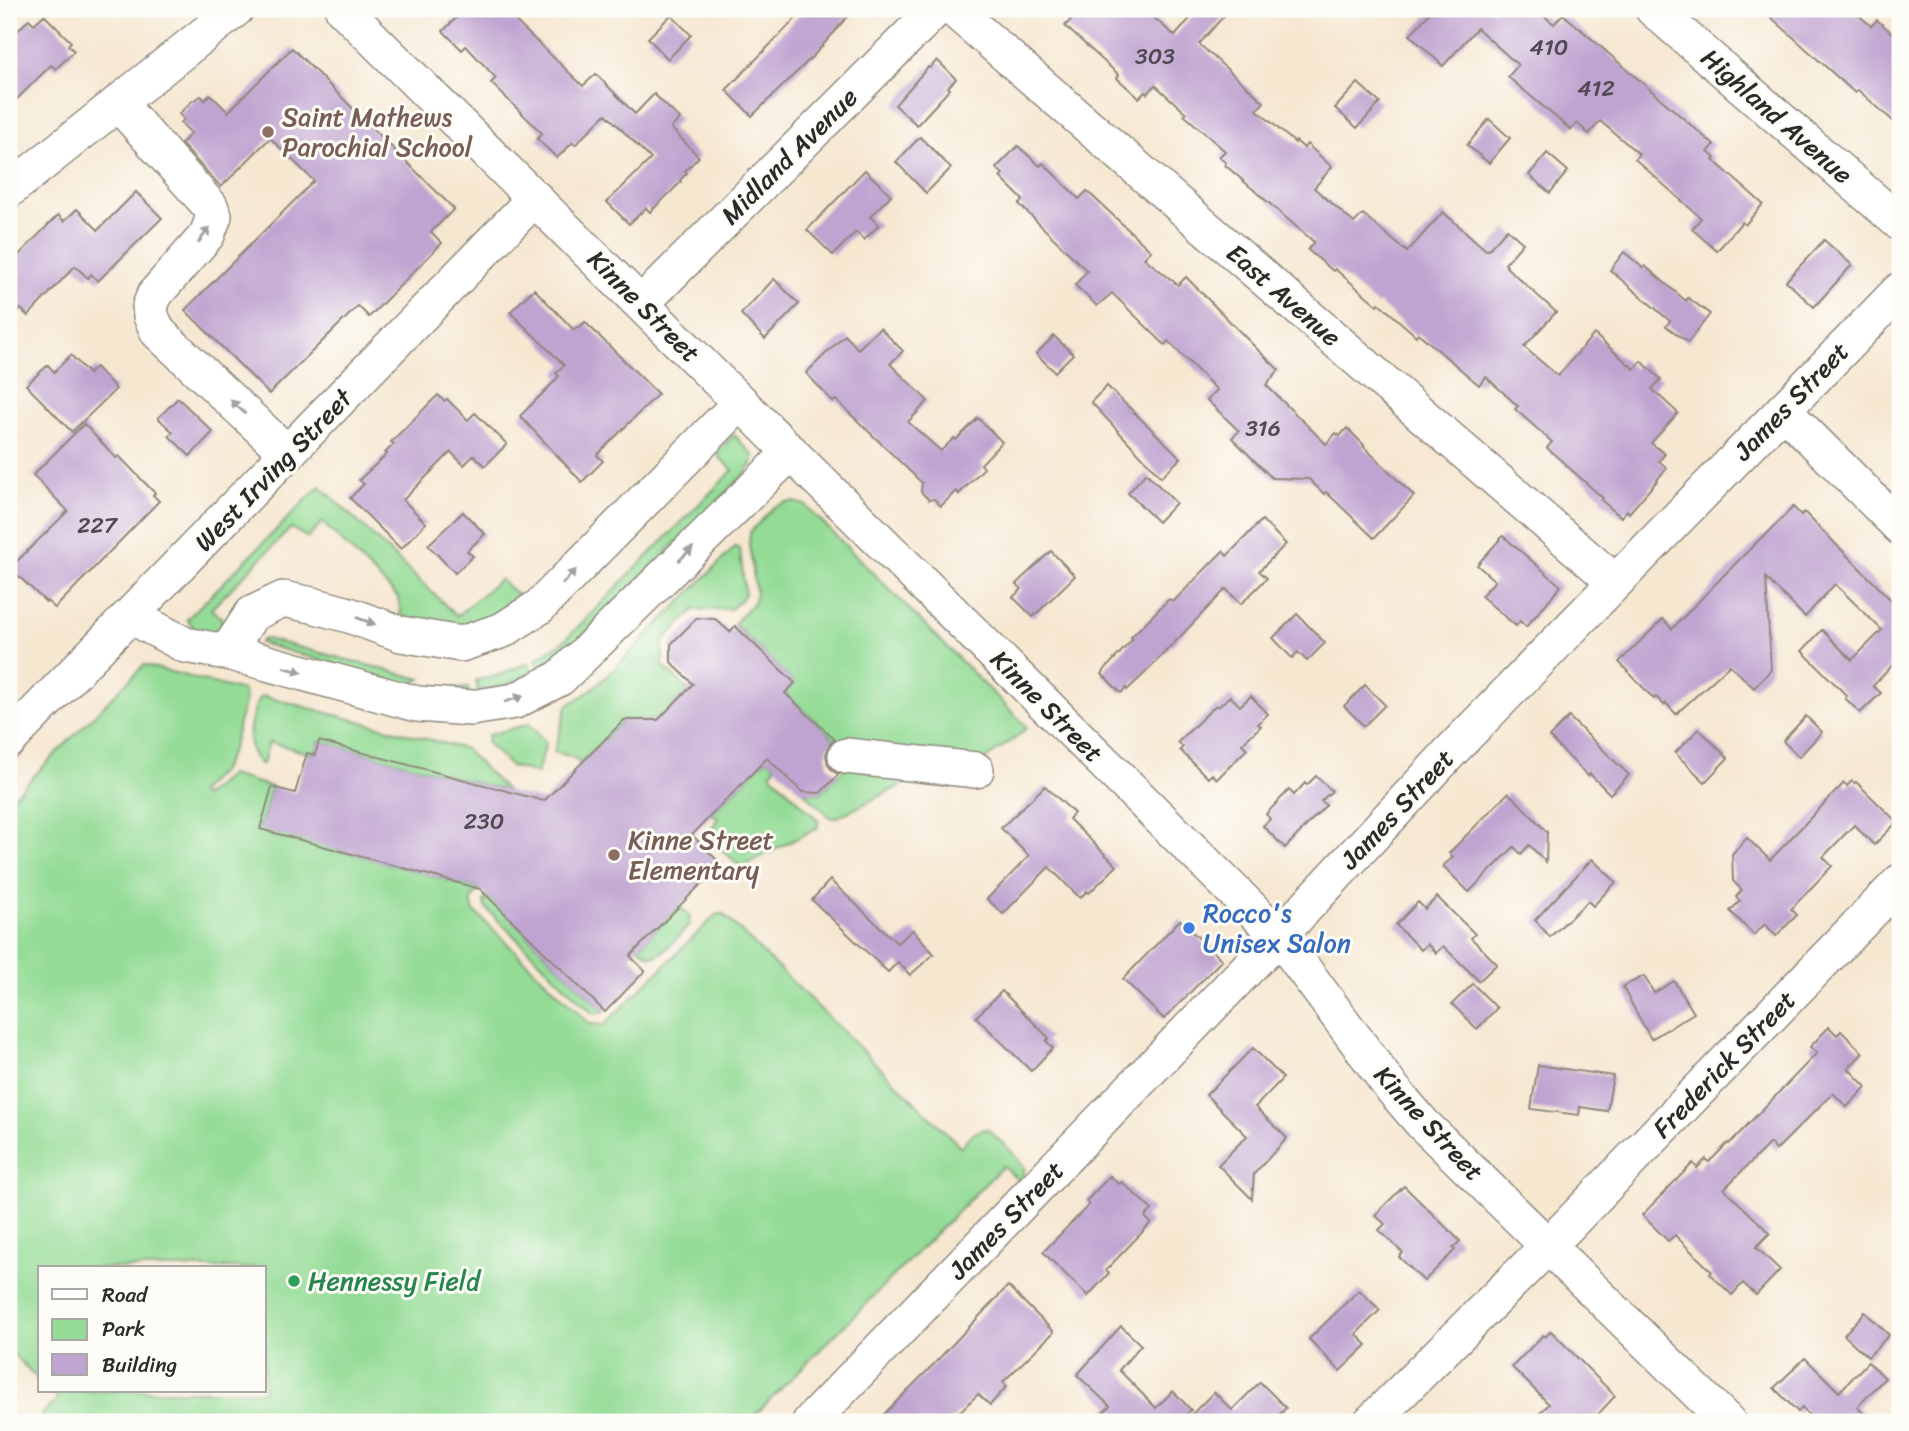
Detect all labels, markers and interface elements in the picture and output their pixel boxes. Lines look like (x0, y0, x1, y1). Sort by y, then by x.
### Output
house number: 410 (1530, 27, 1568, 68)
house number: 303 (1135, 36, 1175, 77)
street label: Highland Avenue (1690, 36, 1864, 196)
house number: 412 (1577, 68, 1615, 109)
street label: Midland Avenue (709, 76, 869, 236)
place label: Saint Mathews Parochial School (282, 94, 473, 170)
marker: Saint Mathews Parochial School (260, 124, 276, 140)
one-way arrow (197, 226, 211, 244)
street label: East Avenue (1216, 231, 1352, 359)
street label: Kinne Street (576, 238, 712, 374)
street label: James Street (1721, 330, 1860, 472)
street label: West Irving Street (182, 376, 365, 563)
one-way arrow (230, 400, 247, 416)
house number: 316 (1245, 408, 1281, 449)
house number: 227 (77, 505, 119, 546)
one-way arrow (678, 546, 695, 563)
one-way arrow (560, 569, 576, 586)
one-way arrow (355, 616, 376, 627)
street label: Kinne Street (979, 638, 1115, 774)
one-way arrow (282, 665, 304, 676)
one-way arrow (504, 694, 525, 704)
street label: James Street (1328, 738, 1466, 881)
house number: 230 (464, 801, 504, 842)
place label: Kinne Street Elementary (628, 817, 774, 893)
marker: Kinne Street Elementary (606, 847, 622, 863)
place label: Rocco's Unisex Salon (1203, 890, 1351, 966)
marker: Rocco's Unisex Salon (1181, 920, 1197, 936)
street label: Frederick Street (1641, 979, 1807, 1149)
street label: Kinne Street (1362, 1054, 1496, 1192)
street label: James Street (936, 1149, 1075, 1291)
place label: Hennessy Field (308, 1258, 482, 1304)
legend (38, 1266, 266, 1392)
marker: Hennessy Field (286, 1273, 302, 1289)
text: Road (102, 1276, 149, 1314)
text: Park (102, 1310, 145, 1348)
text: Building (102, 1346, 178, 1384)

